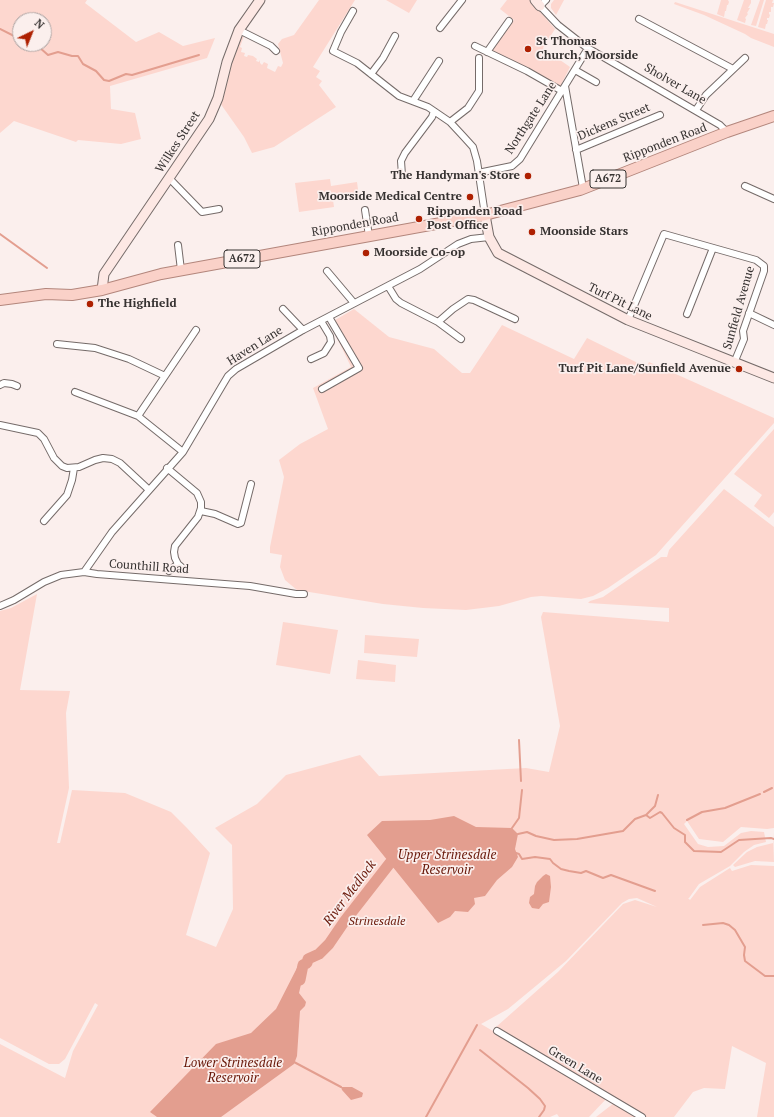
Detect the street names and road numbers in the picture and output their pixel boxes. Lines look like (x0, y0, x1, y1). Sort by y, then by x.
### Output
street label: Sholver Lane (642, 61, 708, 107)
street label: Northgate Lane (502, 79, 560, 157)
street label: Dickens Street (576, 100, 652, 144)
street label: Wilkes Street (153, 108, 203, 176)
street label: Ripponden Road (621, 120, 709, 166)
road number: A672 (590, 170, 626, 188)
street label: Ripponden Road (310, 210, 400, 240)
road number: A672 (224, 250, 260, 268)
street label: Sunfield Avenue (720, 265, 758, 351)
street label: Turf Pit Lane (586, 280, 654, 324)
street label: Haven Lane (225, 323, 285, 369)
street label: Counthill Road (109, 557, 189, 577)
street label: Green Lane (545, 1043, 605, 1087)

